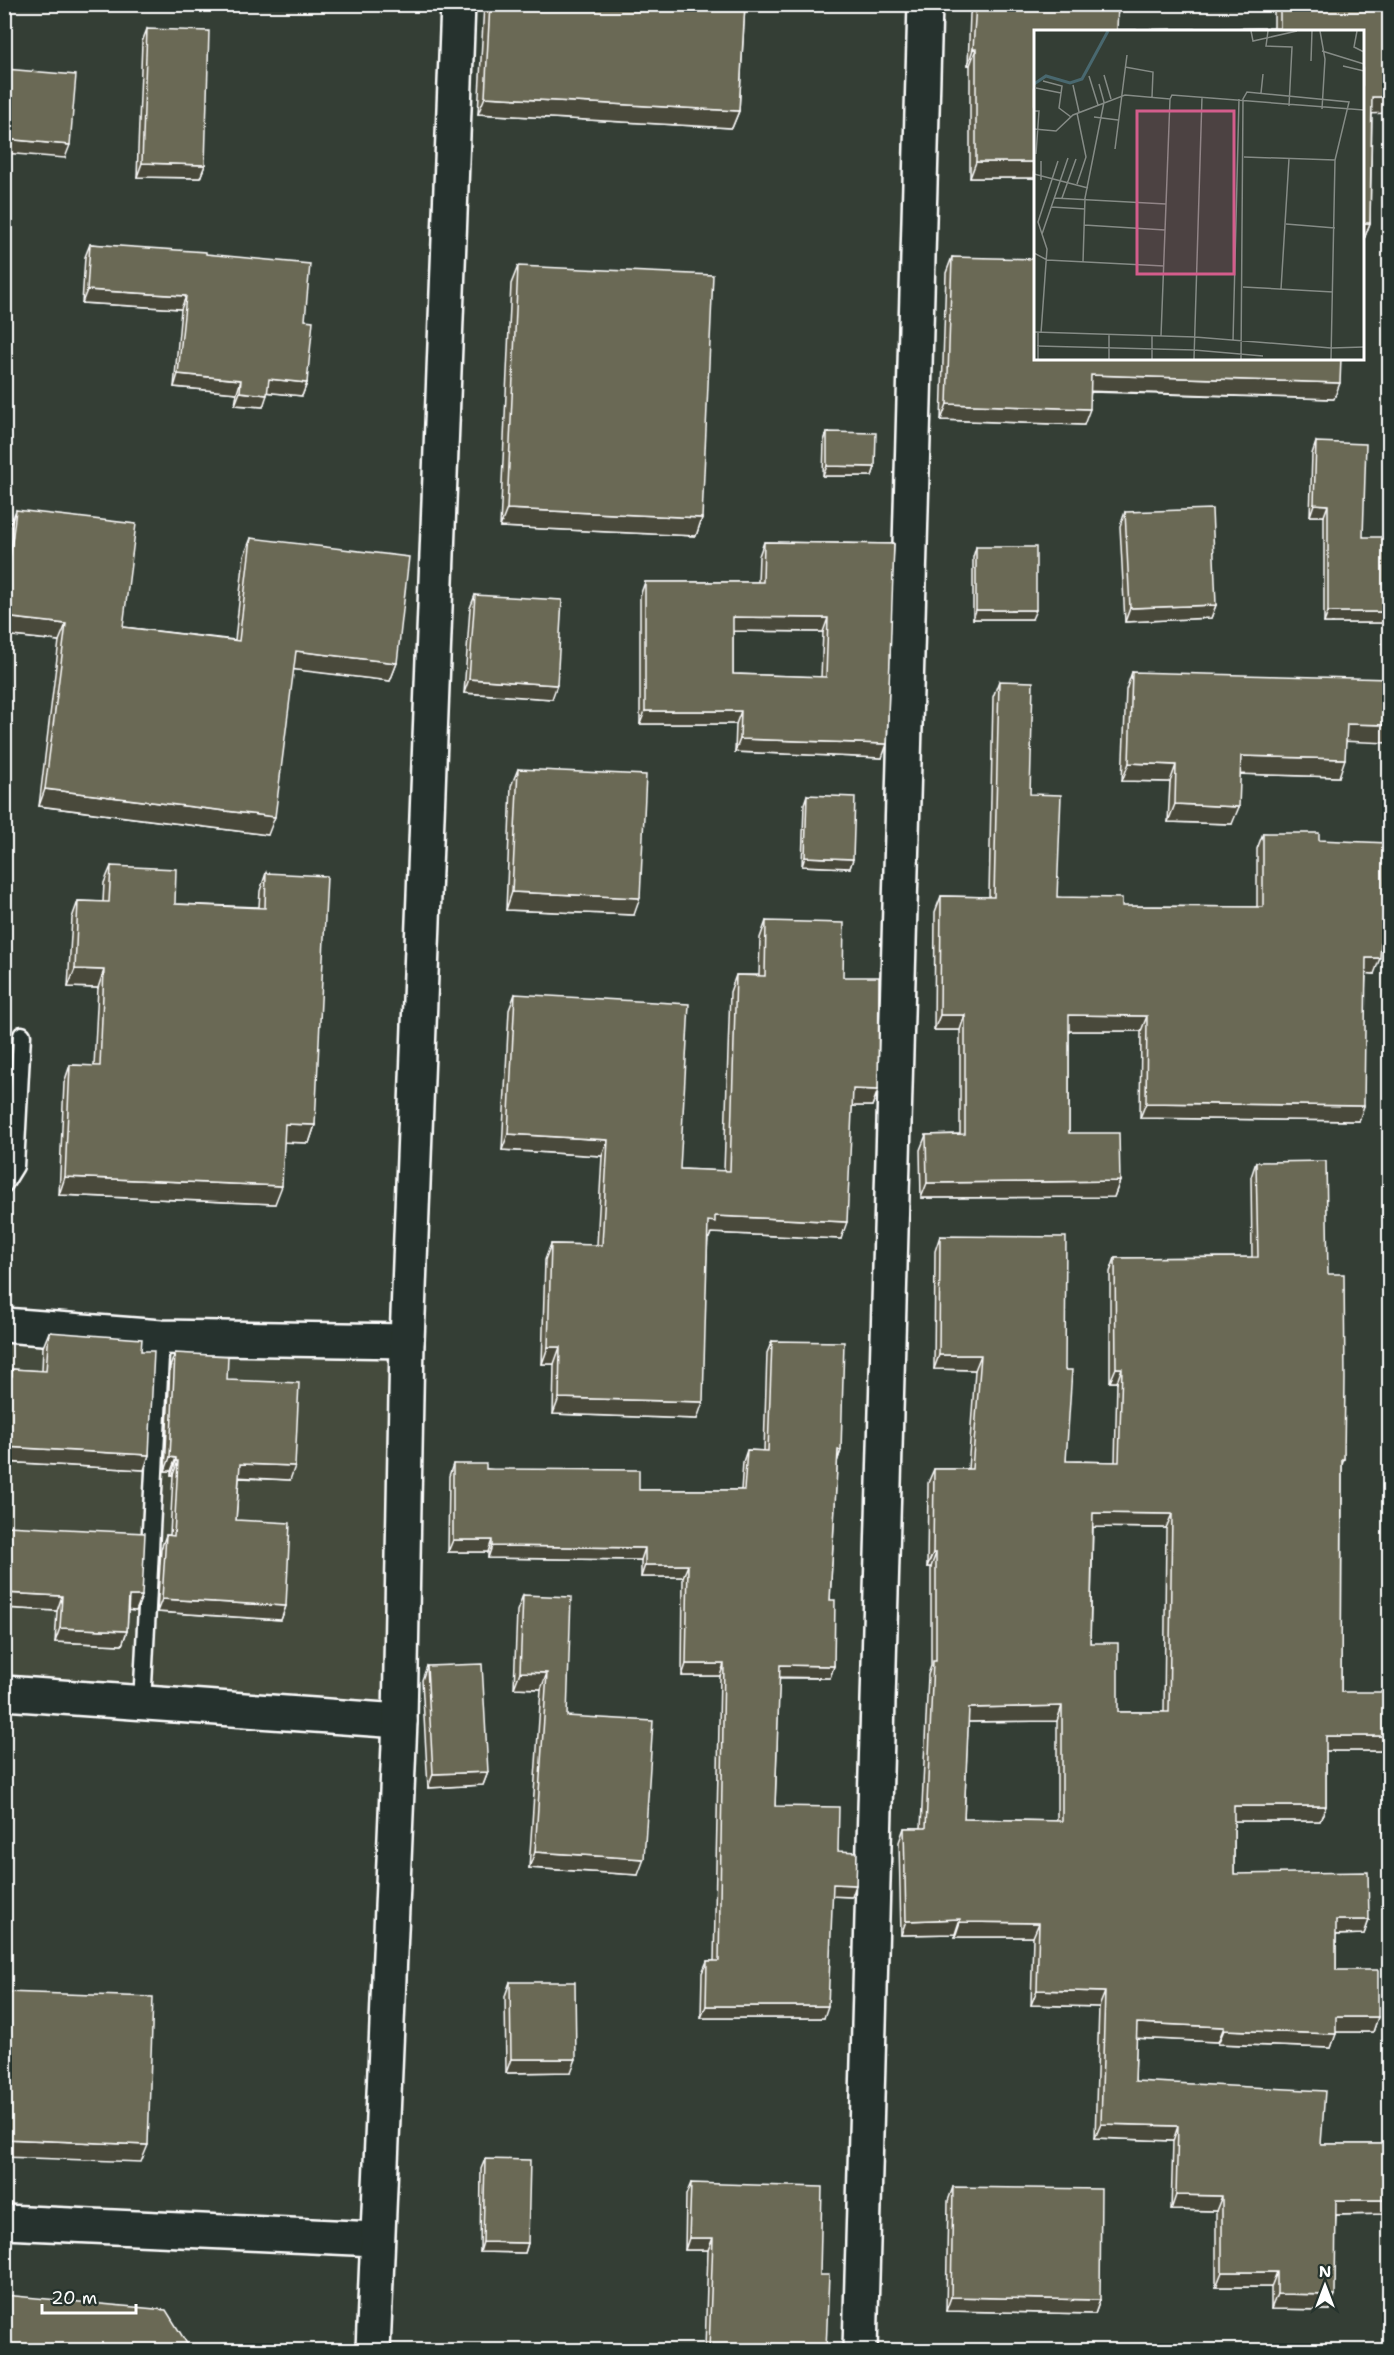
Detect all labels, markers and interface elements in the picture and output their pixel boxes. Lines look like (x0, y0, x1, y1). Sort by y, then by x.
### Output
inset map (1034, 30, 1364, 360)
north arrow (1295, 2256, 1355, 2316)
text: N (1319, 2261, 1331, 2282)
scale bar (42, 2277, 136, 2315)
text: 20 m (51, 2286, 97, 2310)

